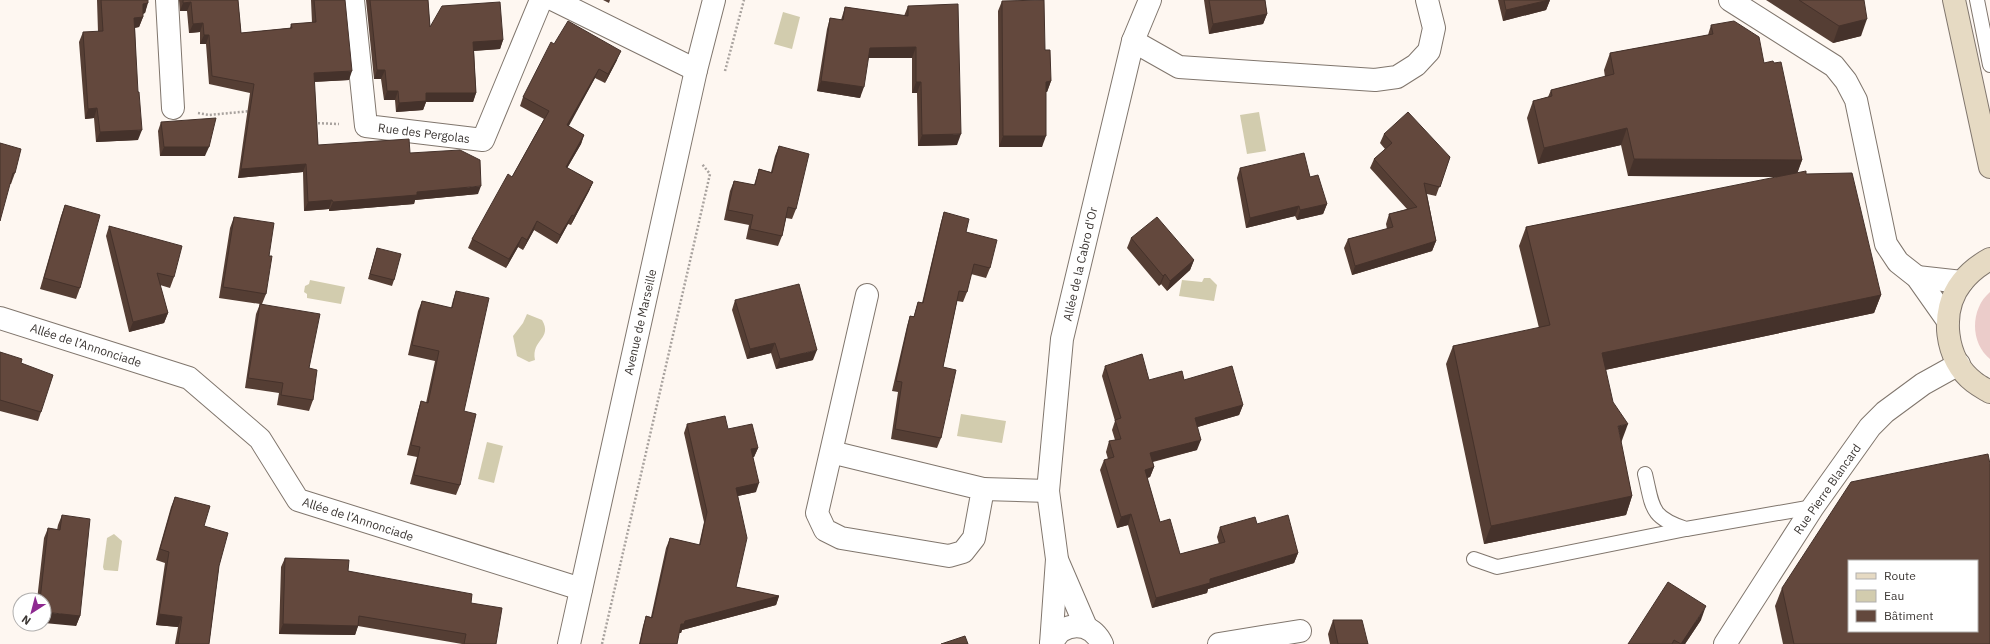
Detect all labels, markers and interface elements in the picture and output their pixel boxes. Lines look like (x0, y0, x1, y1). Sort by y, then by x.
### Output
street label: Rue des Pergolas (377, 120, 471, 146)
street label: Allée de la Cabro d'Or (1060, 205, 1101, 322)
street label: Avenue de Marseille (621, 267, 660, 376)
street label: Allée de l’Annonciade (28, 320, 144, 370)
street label: Rue Pierre Blancard (1790, 441, 1864, 537)
street label: Allée de l’Annonciade (300, 494, 416, 544)
legend (1848, 560, 1978, 632)
text: Route (1884, 568, 1916, 583)
text: Eau (1884, 588, 1904, 603)
north arrow (12, 592, 52, 632)
text: Bâtiment (1884, 608, 1934, 623)
text: N (19, 612, 33, 628)

